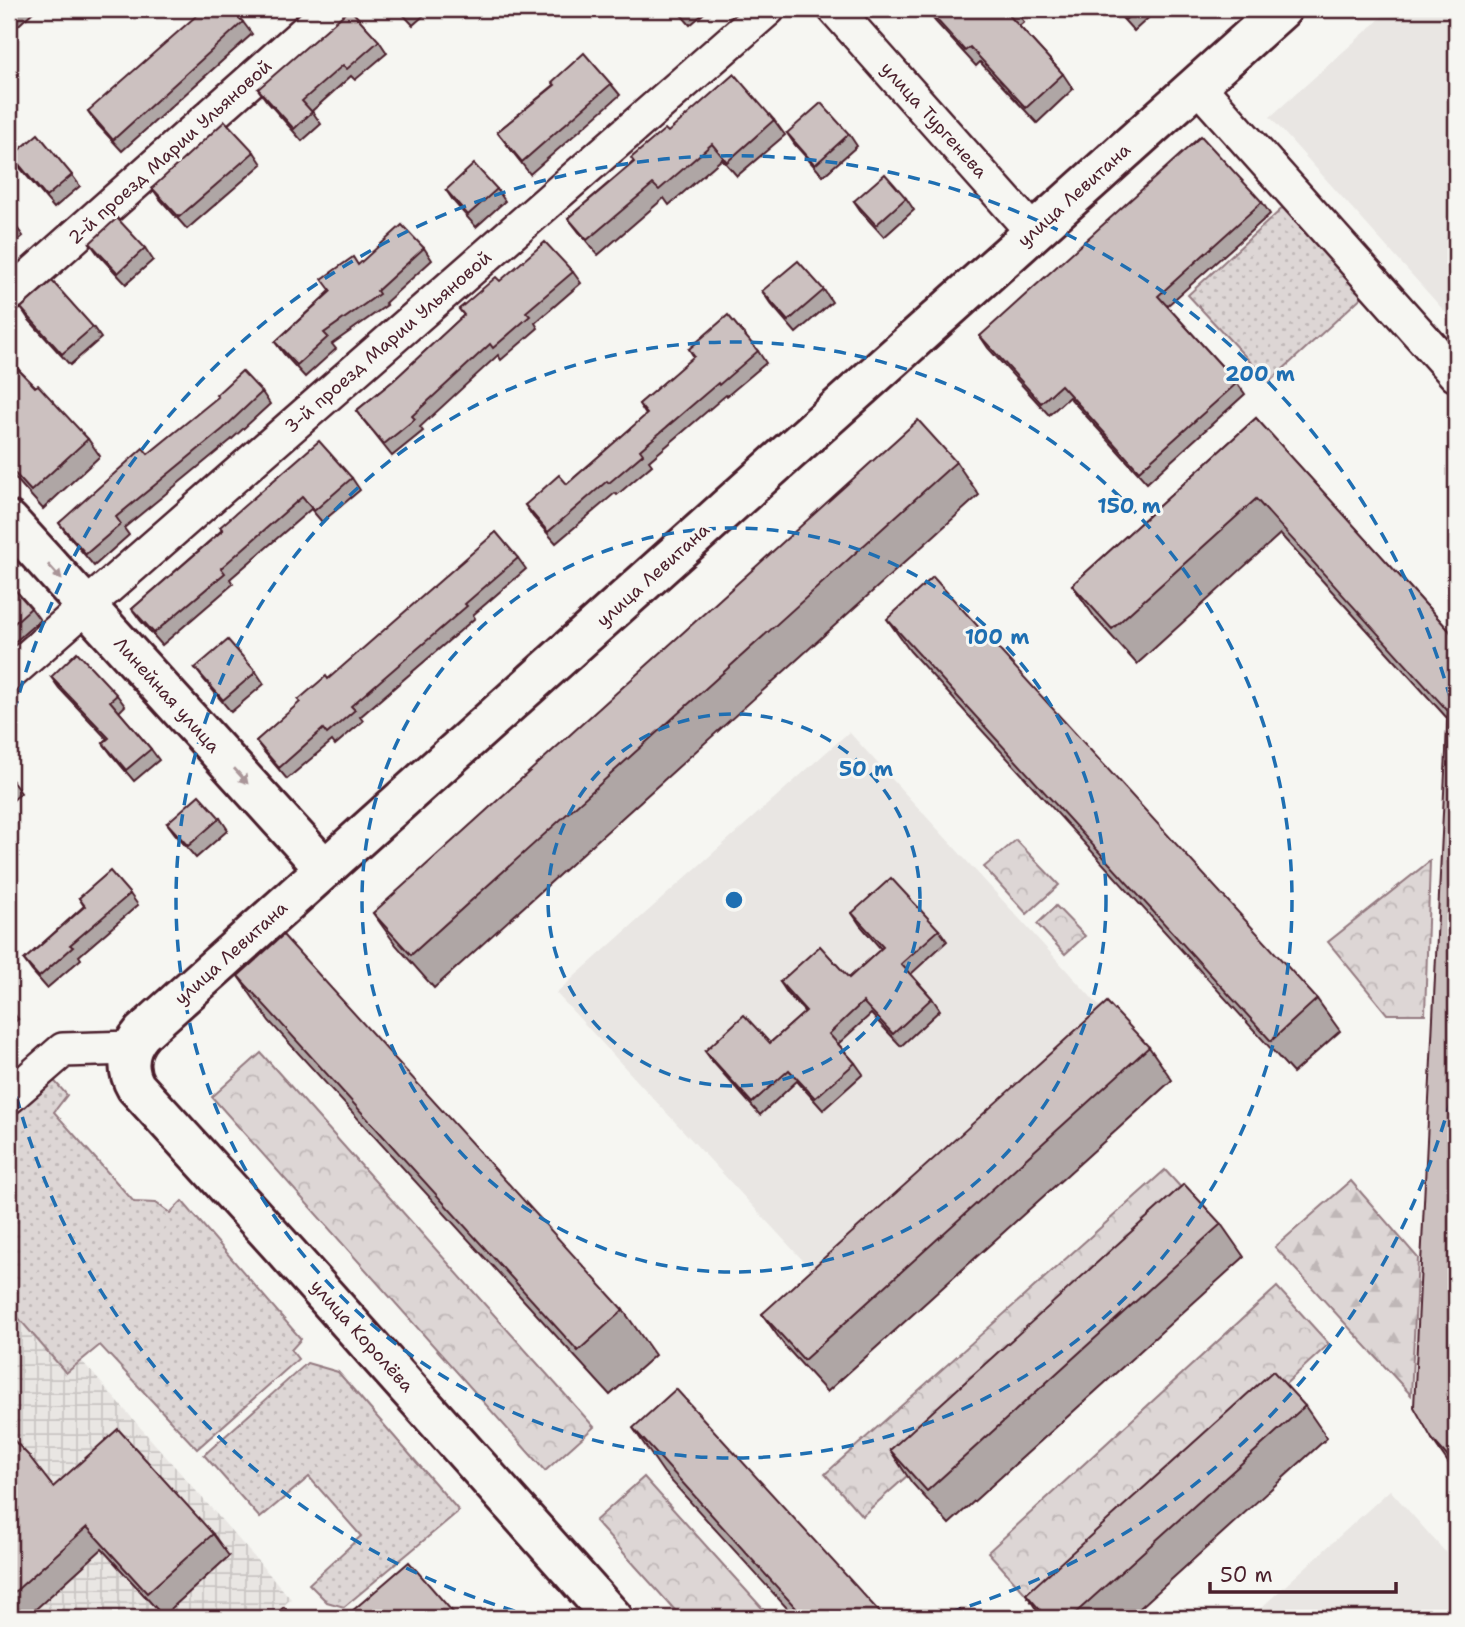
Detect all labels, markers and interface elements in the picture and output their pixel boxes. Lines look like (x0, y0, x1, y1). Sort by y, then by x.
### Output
street label: 2-й проезд Марии Ульяновой (63, 54, 277, 250)
street label: улица Тургенева (875, 57, 993, 183)
street label: улица Левитана (1012, 138, 1136, 252)
street label: 3-й проезд Марии Ульяновой (279, 245, 497, 439)
text: 200 m (1225, 360, 1295, 388)
text: 150 m (1097, 492, 1161, 520)
street label: улица Левитана (591, 518, 715, 632)
one-way arrow (46, 563, 62, 580)
text: 100 m (965, 623, 1029, 651)
street label: Линейная улица (109, 632, 225, 758)
text: 50 m (839, 755, 893, 783)
one-way arrow (232, 767, 248, 784)
centre of rings (722, 888, 746, 912)
street label: улица Левитана (169, 896, 293, 1010)
street label: улица Королёва (305, 1275, 419, 1397)
scale bar (1210, 1550, 1395, 1594)
text: 50 m (1220, 1561, 1273, 1589)

